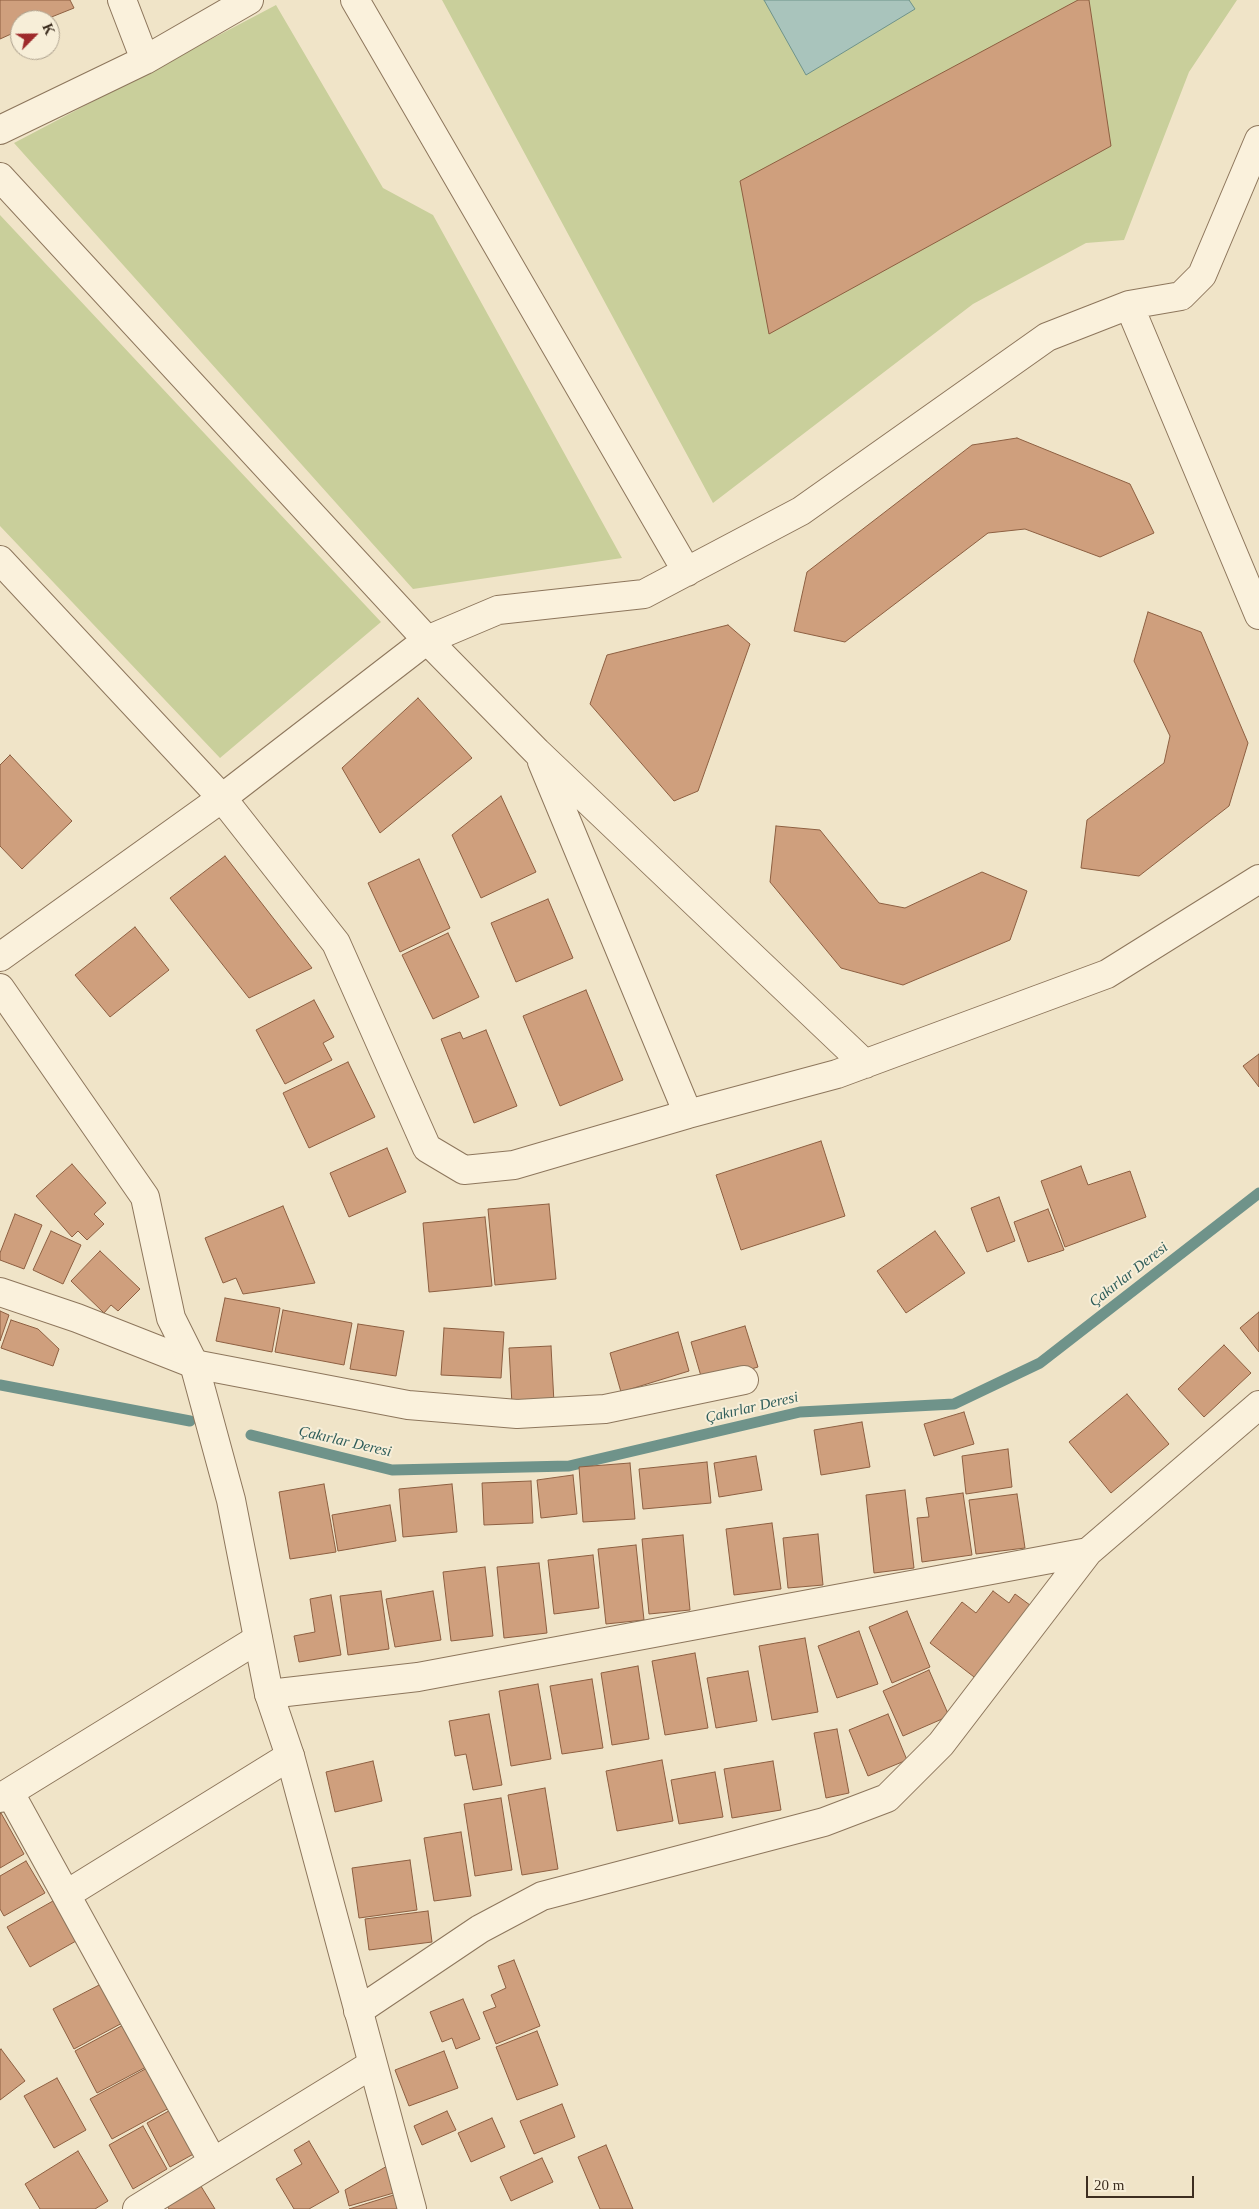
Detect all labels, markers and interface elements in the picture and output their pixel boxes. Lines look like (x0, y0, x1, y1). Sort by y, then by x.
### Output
north arrow (10, 10, 60, 60)
text: K (39, 21, 57, 37)
water label: Çakırlar Deresi (1086, 1239, 1172, 1311)
water label: Çakırlar Deresi (704, 1389, 800, 1427)
water label: Çakırlar Deresi (297, 1423, 393, 1461)
scale bar (1089, 2166, 1196, 2198)
text: 20 m (1094, 2177, 1124, 2193)

